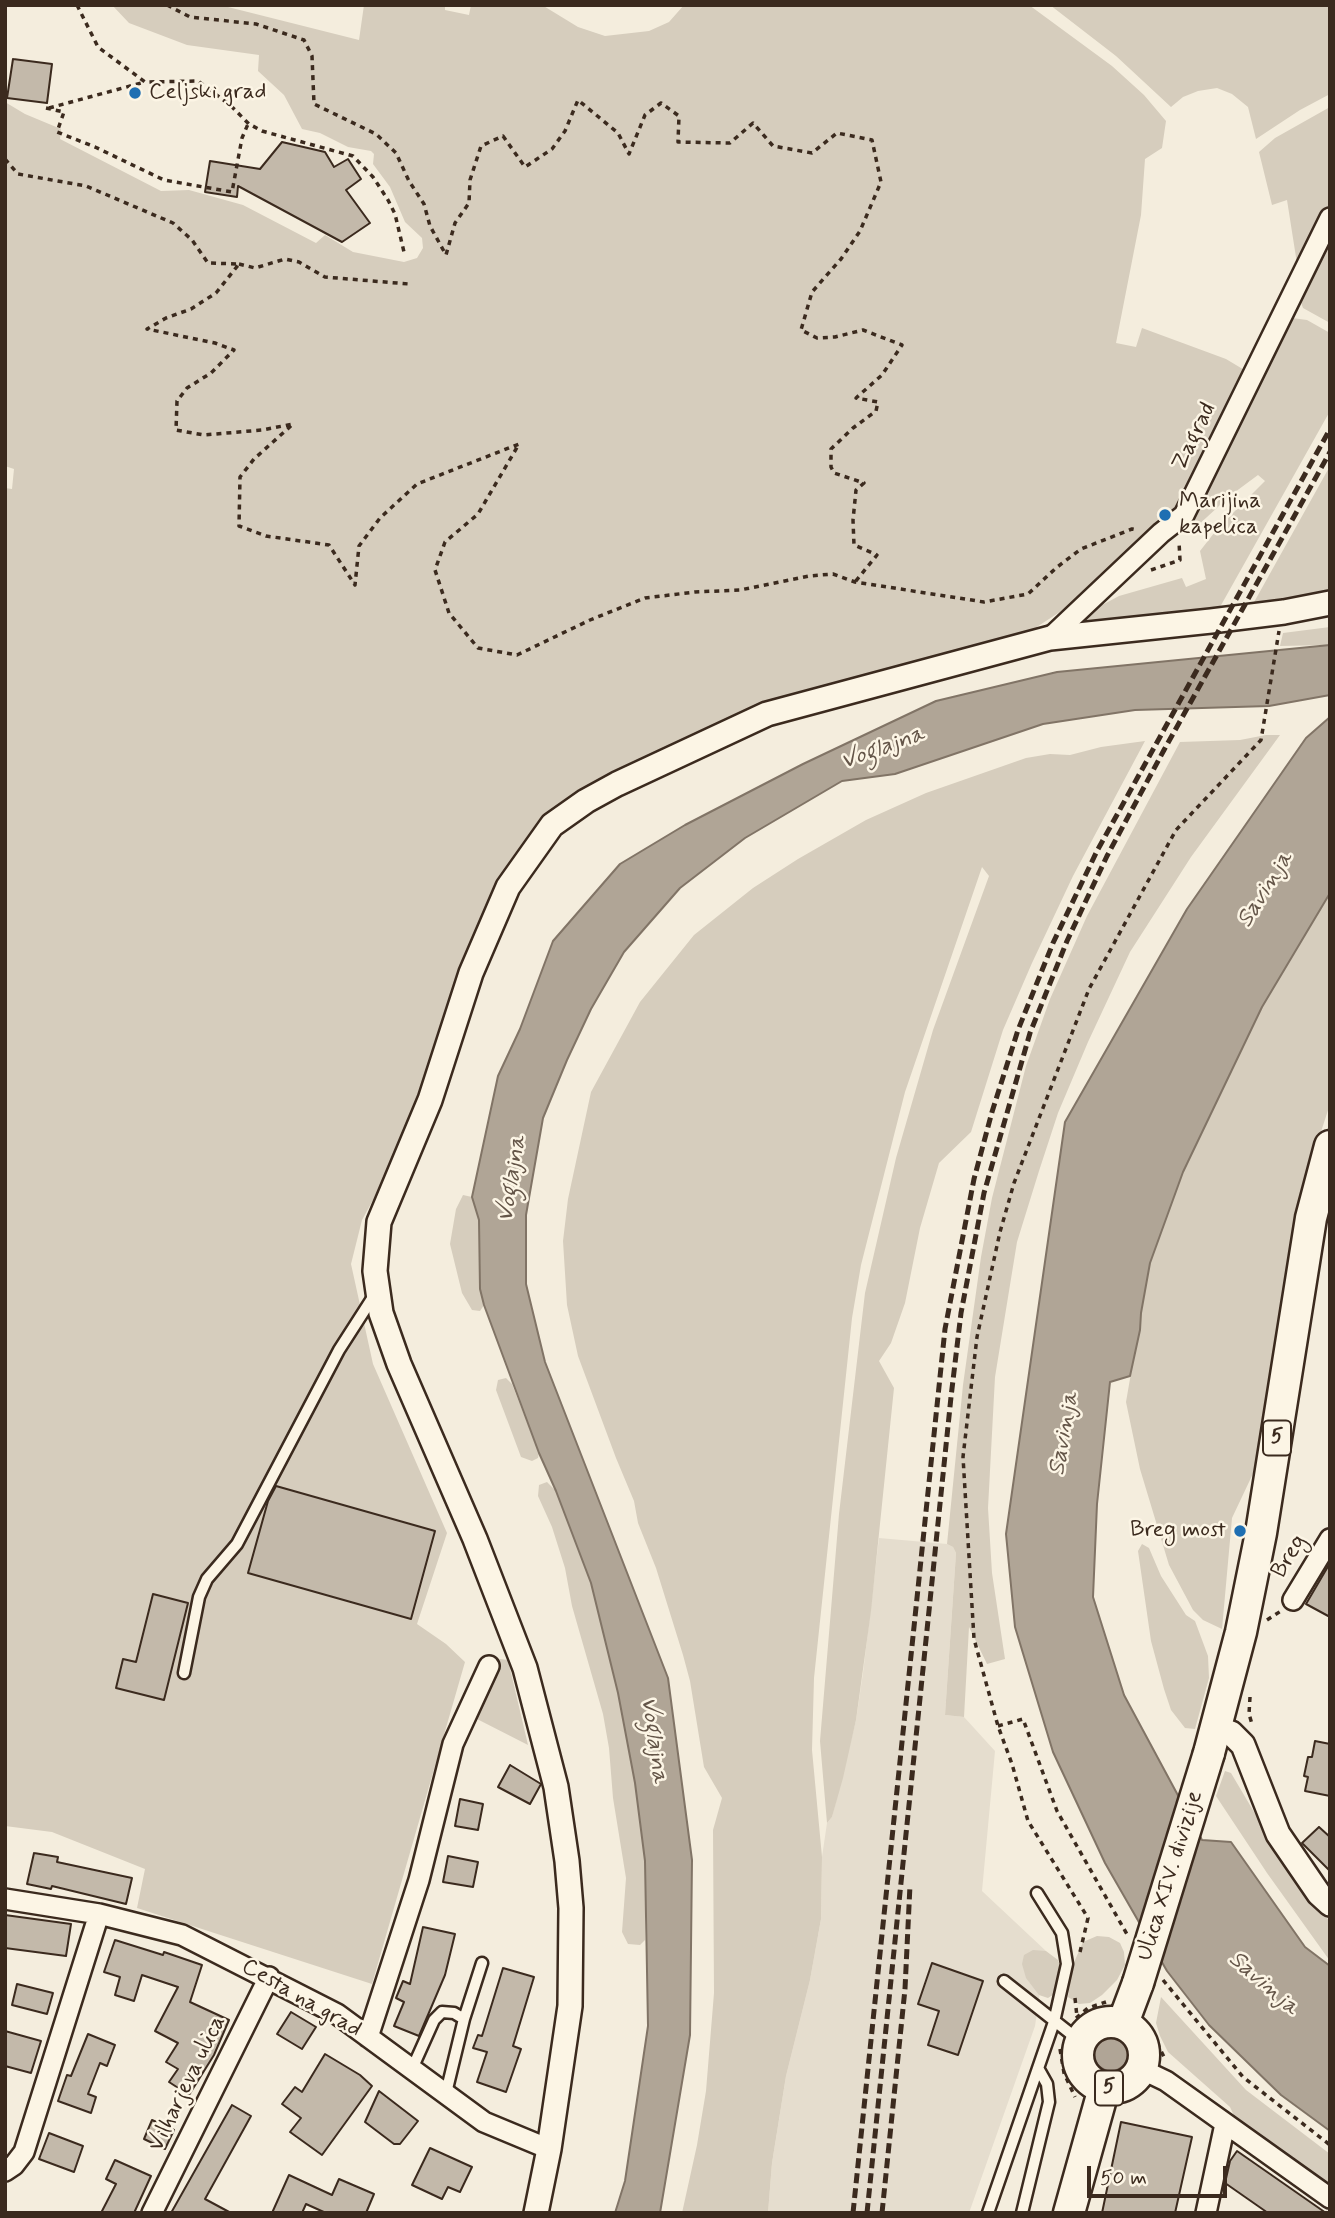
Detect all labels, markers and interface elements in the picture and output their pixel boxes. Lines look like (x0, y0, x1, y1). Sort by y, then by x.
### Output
place label: Celjski grad (149, 79, 267, 107)
marker: Celjski grad (127, 85, 143, 101)
street label: Zagrad (1167, 399, 1223, 475)
place label: Marijina kapelica (1179, 488, 1261, 542)
marker: Marijina kapelica (1157, 507, 1173, 523)
water label: Voglajna (837, 721, 929, 777)
water label: Savinja (1231, 847, 1301, 933)
water label: Voglajna (492, 1134, 534, 1224)
water label: Savinja (1044, 1390, 1086, 1478)
road number: 5 (1263, 1420, 1291, 1456)
place label: Breg most (1130, 1517, 1226, 1545)
marker: Breg most (1232, 1523, 1248, 1539)
street label: Breg (1266, 1530, 1314, 1584)
water label: Voglajna (633, 1695, 673, 1785)
street label: Ulica XIV. divizije (1132, 1788, 1210, 1964)
water label: Savinja (1222, 1945, 1304, 2023)
street label: Cesta na grad (236, 1954, 366, 2044)
street label: Vilharjeva ulica (143, 2012, 233, 2156)
road number: 5 (1095, 2070, 1123, 2106)
scale bar (1090, 2152, 1230, 2196)
text: 50 m (1100, 2164, 1147, 2192)

